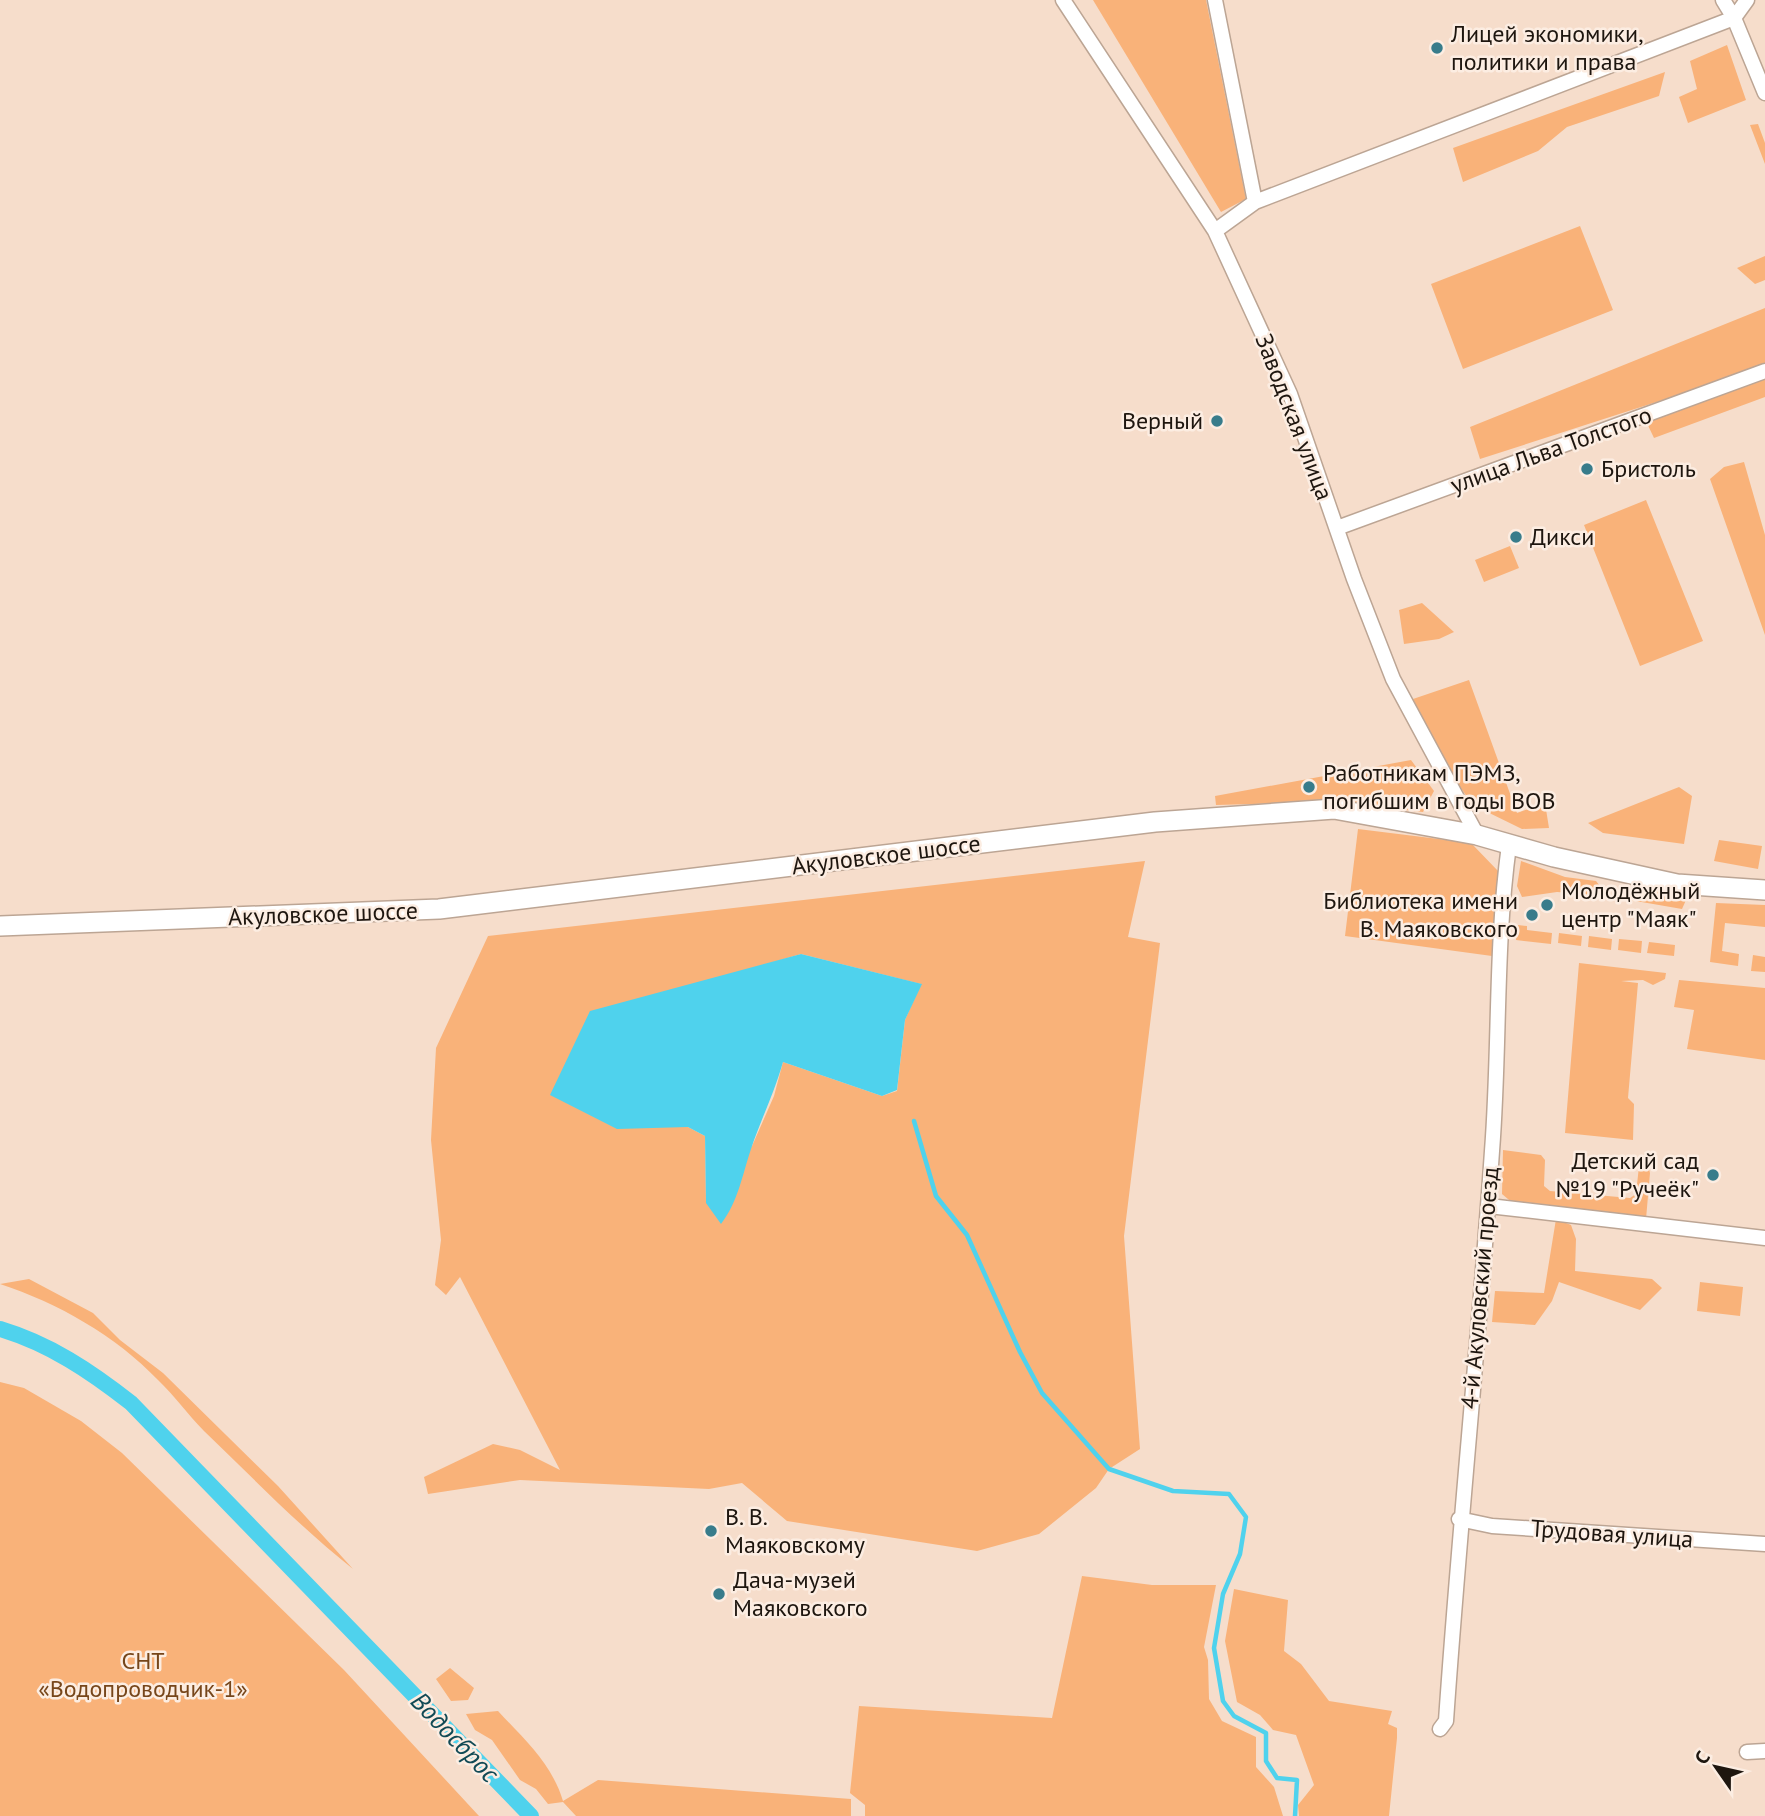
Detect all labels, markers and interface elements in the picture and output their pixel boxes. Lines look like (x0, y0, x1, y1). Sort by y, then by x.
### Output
place label: Лицей экономики, политики и права (1450, 18, 1644, 77)
marker: Лицей экономики, политики и права (1429, 40, 1445, 56)
street label: Заводская улица (1249, 329, 1340, 504)
street label: улица Льва Толстого (1446, 399, 1656, 500)
place label: Верный (1122, 405, 1203, 436)
marker: Верный (1209, 413, 1225, 429)
place label: Бристоль (1601, 453, 1696, 484)
marker: Бристоль (1579, 461, 1595, 477)
place label: Дикси (1530, 521, 1594, 552)
marker: Дикси (1508, 529, 1524, 545)
place label: Работникам ПЭМЗ, погибшим в годы ВОВ (1323, 757, 1555, 816)
marker: Работникам ПЭМЗ, погибшим в годы ВОВ (1301, 779, 1317, 795)
street label: Акуловское шоссе (790, 828, 982, 881)
place label: Молодёжный центр "Маяк" (1561, 875, 1700, 934)
place label: Библиотека имени В. Маяковского (1323, 885, 1518, 944)
street label: Акуловское шоссе (227, 895, 418, 932)
marker: Молодёжный центр "Маяк" (1539, 897, 1555, 913)
marker: Библиотека имени В. Маяковского (1524, 907, 1540, 923)
place label: Детский сад №19 "Ручеёк" (1555, 1145, 1699, 1204)
street label: 4-й Акуловский проезд (1453, 1166, 1506, 1410)
marker: Детский сад №19 "Ручеёк" (1705, 1167, 1721, 1183)
place label: В. В. Маяковскому (725, 1501, 865, 1560)
street label: Трудовая улица (1530, 1512, 1694, 1555)
marker: В. В. Маяковскому (703, 1523, 719, 1539)
place label: Дача-музей Маяковского (733, 1564, 868, 1623)
marker: Дача-музей Маяковского (711, 1586, 727, 1602)
park label: СНТ «Водопроводчик-1» (38, 1645, 248, 1704)
water label: Водосброс (404, 1684, 507, 1790)
north arrow (1681, 1732, 1751, 1802)
text: С (1689, 1746, 1715, 1769)

